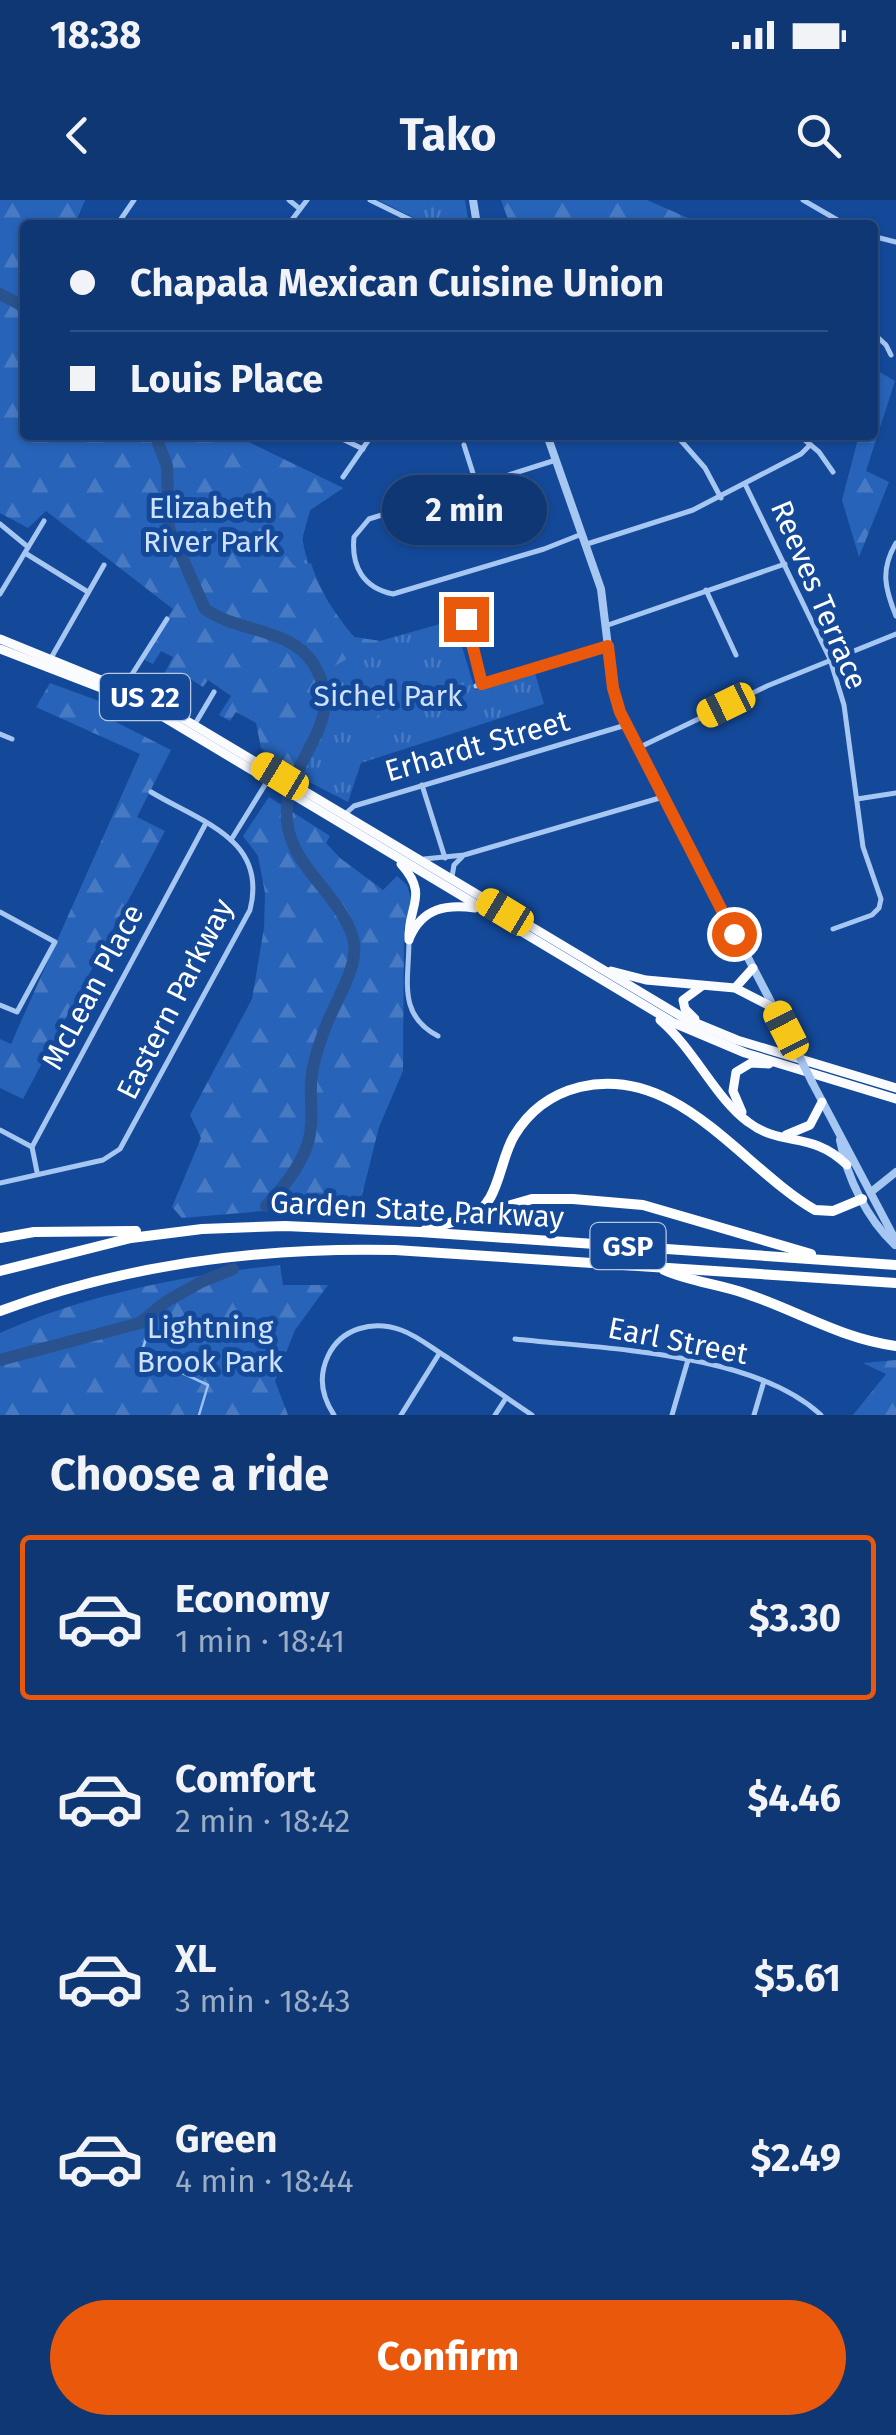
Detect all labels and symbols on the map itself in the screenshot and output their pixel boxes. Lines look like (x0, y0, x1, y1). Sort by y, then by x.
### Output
callout: 2 min (384, 474, 548, 544)
park label: Elizabeth River Park (143, 490, 280, 560)
street label: Reeves Terrace (763, 495, 875, 695)
route end (444, 597, 489, 642)
road number: US 22 (100, 674, 190, 720)
park label: Sichel Park (314, 678, 463, 714)
car (692, 678, 760, 732)
street label: Erhardt Street (381, 702, 573, 789)
car (247, 748, 313, 804)
car (472, 884, 538, 940)
street label: Eastern Parkway (109, 892, 241, 1105)
street label: McLean Place (34, 898, 152, 1076)
route start (712, 912, 757, 957)
car (759, 996, 813, 1064)
street label: Garden State Parkway (269, 1184, 565, 1236)
road number: GSP (590, 1223, 666, 1269)
park label: Lightning Brook Park (137, 1310, 284, 1380)
street label: Earl Street (605, 1310, 751, 1372)

